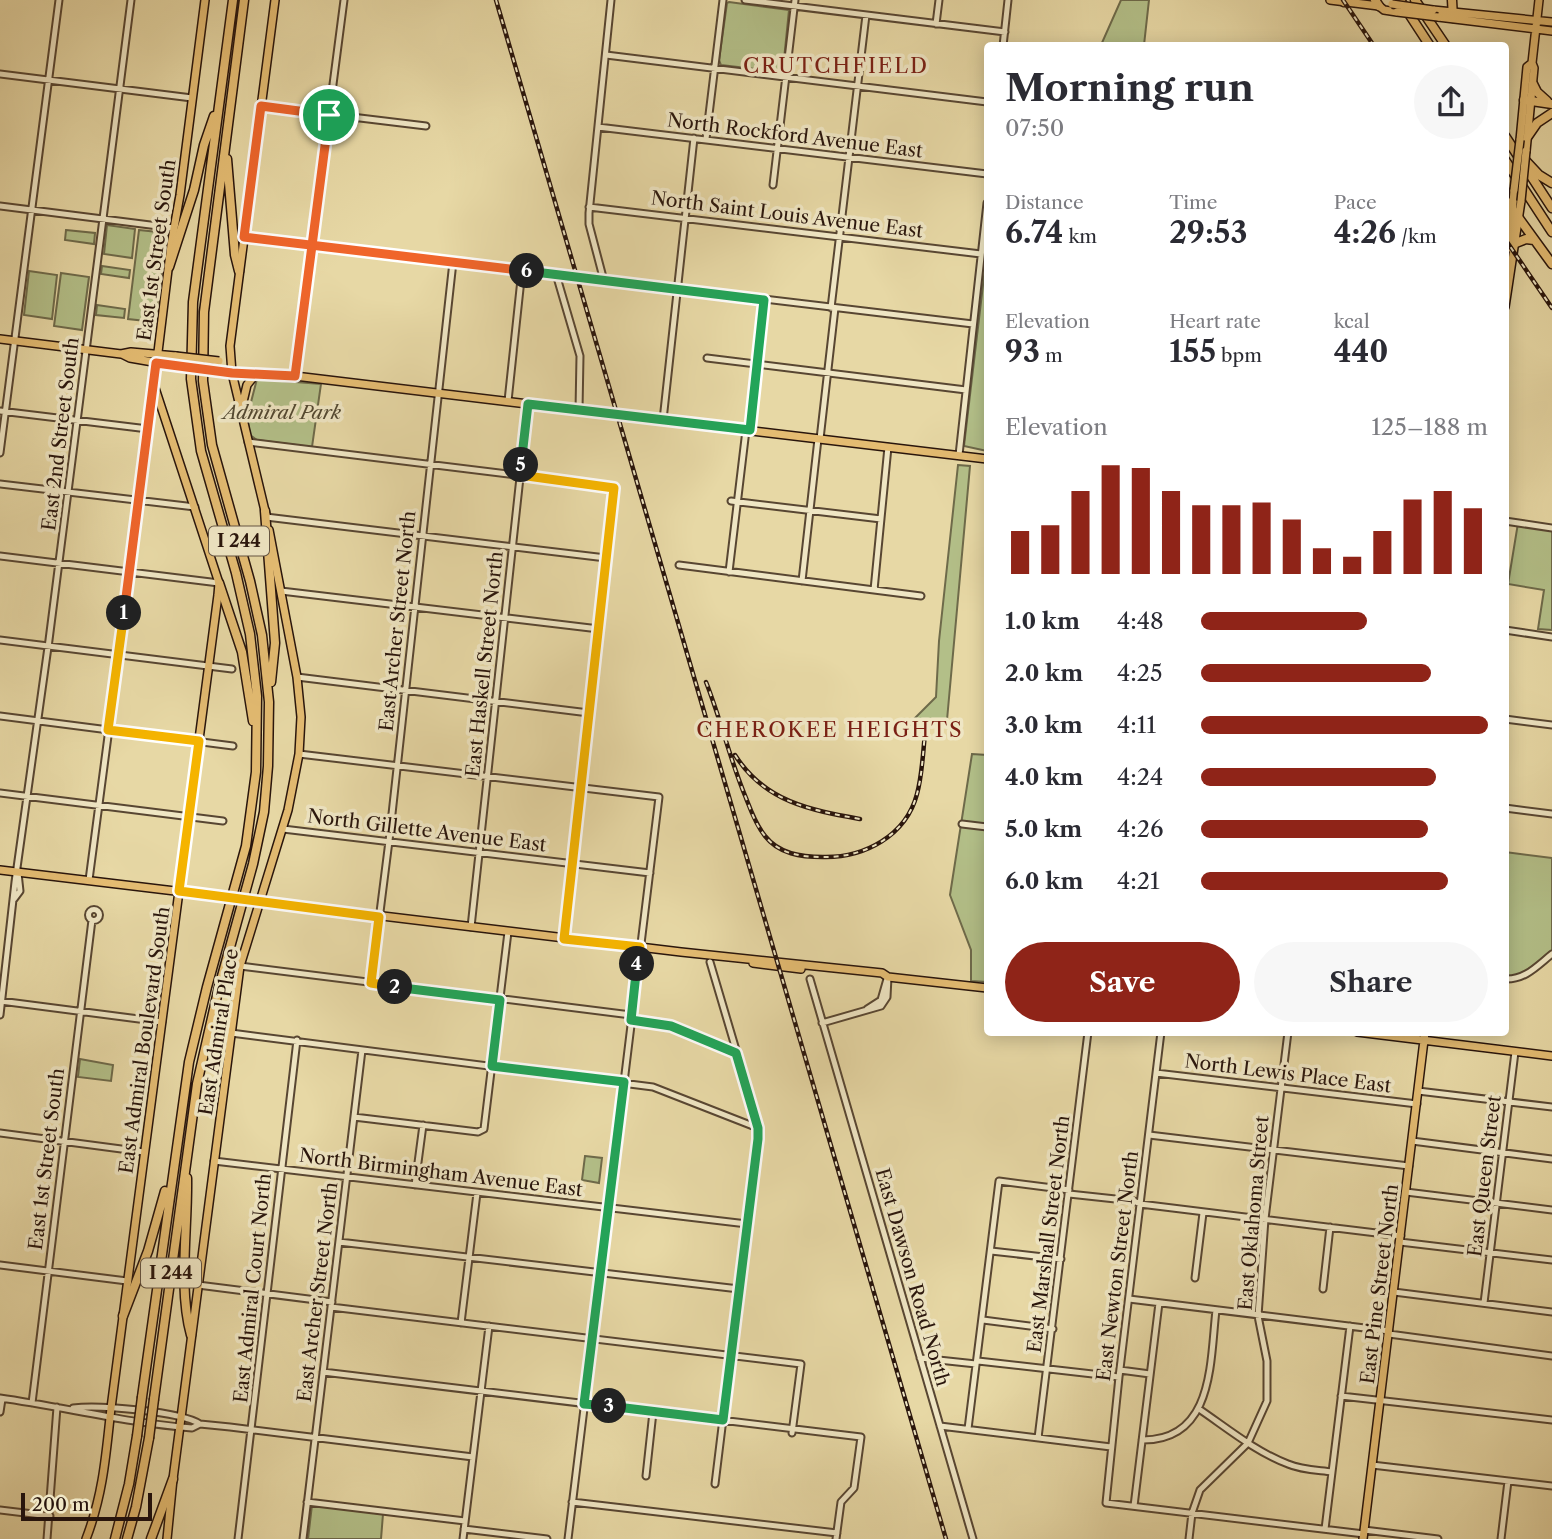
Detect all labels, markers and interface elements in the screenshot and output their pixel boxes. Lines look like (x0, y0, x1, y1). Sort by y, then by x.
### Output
district label: CRUTCHFIELD (743, 53, 929, 78)
text: Morning run (1005, 64, 1254, 111)
button: share (1414, 65, 1488, 139)
pin (299, 85, 359, 145)
icon: arrive (310, 96, 348, 134)
street label: North Rockford Avenue East (666, 108, 924, 163)
text: 07:50 (1005, 114, 1064, 142)
street label: East 1st Street South (132, 158, 181, 342)
street label: North Saint Louis Avenue East (650, 186, 925, 243)
text: Distance (1005, 191, 1084, 214)
text: Time (1169, 191, 1217, 214)
text: Pace (1334, 191, 1377, 214)
text: 6.74 (1005, 214, 1063, 251)
text: 29:53 (1169, 214, 1247, 251)
text: 4:26 (1334, 214, 1396, 251)
text: km (1063, 225, 1097, 248)
text: /km (1396, 225, 1437, 248)
pin: 6 (510, 254, 544, 288)
text: 6 (521, 259, 532, 282)
text: Elevation (1005, 310, 1090, 333)
text: Heart rate (1169, 310, 1261, 333)
text: kcal (1334, 310, 1370, 333)
text: 93 (1005, 333, 1040, 370)
text: 155 (1169, 333, 1216, 370)
text: 440 (1334, 333, 1388, 370)
street label: East 2nd Street South (37, 336, 84, 532)
text: m (1040, 344, 1063, 367)
text: bpm (1216, 344, 1262, 367)
park label: Admiral Park (220, 401, 341, 424)
text: Elevation (1005, 413, 1108, 441)
text: 125–188 m (1371, 413, 1488, 441)
pin: 5 (504, 448, 538, 482)
text: 5 (515, 453, 526, 476)
street label: East Archer Street North (374, 510, 421, 732)
road number: I 244 (209, 526, 269, 556)
street label: East Haskell Street North (461, 550, 508, 778)
pin: 1 (106, 596, 142, 630)
text: 1 (119, 601, 128, 624)
text: 1.0 km (1005, 607, 1080, 635)
text: 4:48 (1117, 607, 1164, 635)
text: 2.0 km (1005, 659, 1083, 687)
text: 4:25 (1117, 659, 1162, 687)
text: 3.0 km (1005, 711, 1083, 739)
text: 4:11 (1117, 711, 1156, 739)
district label: CHEROKEE HEIGHTS (696, 717, 964, 742)
text: 4.0 km (1005, 763, 1083, 791)
text: 4:24 (1117, 763, 1163, 791)
street label: North Gillette Avenue East (306, 804, 548, 857)
text: 5.0 km (1005, 815, 1082, 843)
text: 4:26 (1117, 815, 1163, 843)
text: 6.0 km (1005, 867, 1083, 895)
text: 4:21 (1117, 867, 1160, 895)
street label: East Admiral Boulevard South (114, 905, 175, 1175)
button: Save (1005, 942, 1240, 1022)
button: Share (1254, 942, 1488, 1022)
pin: 4 (620, 946, 654, 982)
street label: East Admiral Place (194, 947, 243, 1117)
text: 4 (631, 952, 642, 975)
pin: 2 (378, 970, 412, 1004)
text: 2 (389, 975, 400, 998)
street label: North Lewis Place East (1183, 1049, 1393, 1098)
street label: East 1st Street South (24, 1067, 69, 1251)
street label: East Queen Street (1463, 1094, 1506, 1258)
street label: East Marshall Street North (1023, 1114, 1074, 1354)
street label: East Oklahoma Street (1234, 1114, 1273, 1311)
street label: North Birmingham Avenue East (298, 1144, 584, 1201)
street label: East Newton Street North (1092, 1149, 1143, 1383)
street label: East Dawson Road North (870, 1165, 955, 1389)
street label: East Admiral Court North (229, 1172, 276, 1404)
street label: East Archer Street North (293, 1181, 342, 1403)
street label: East Pine Street North (1356, 1183, 1403, 1385)
road number: I 244 (141, 1258, 201, 1288)
pin: 3 (592, 1388, 626, 1424)
text: 3 (603, 1394, 614, 1417)
scale bar (21, 1490, 152, 1522)
text: 200 m (32, 1493, 90, 1516)

